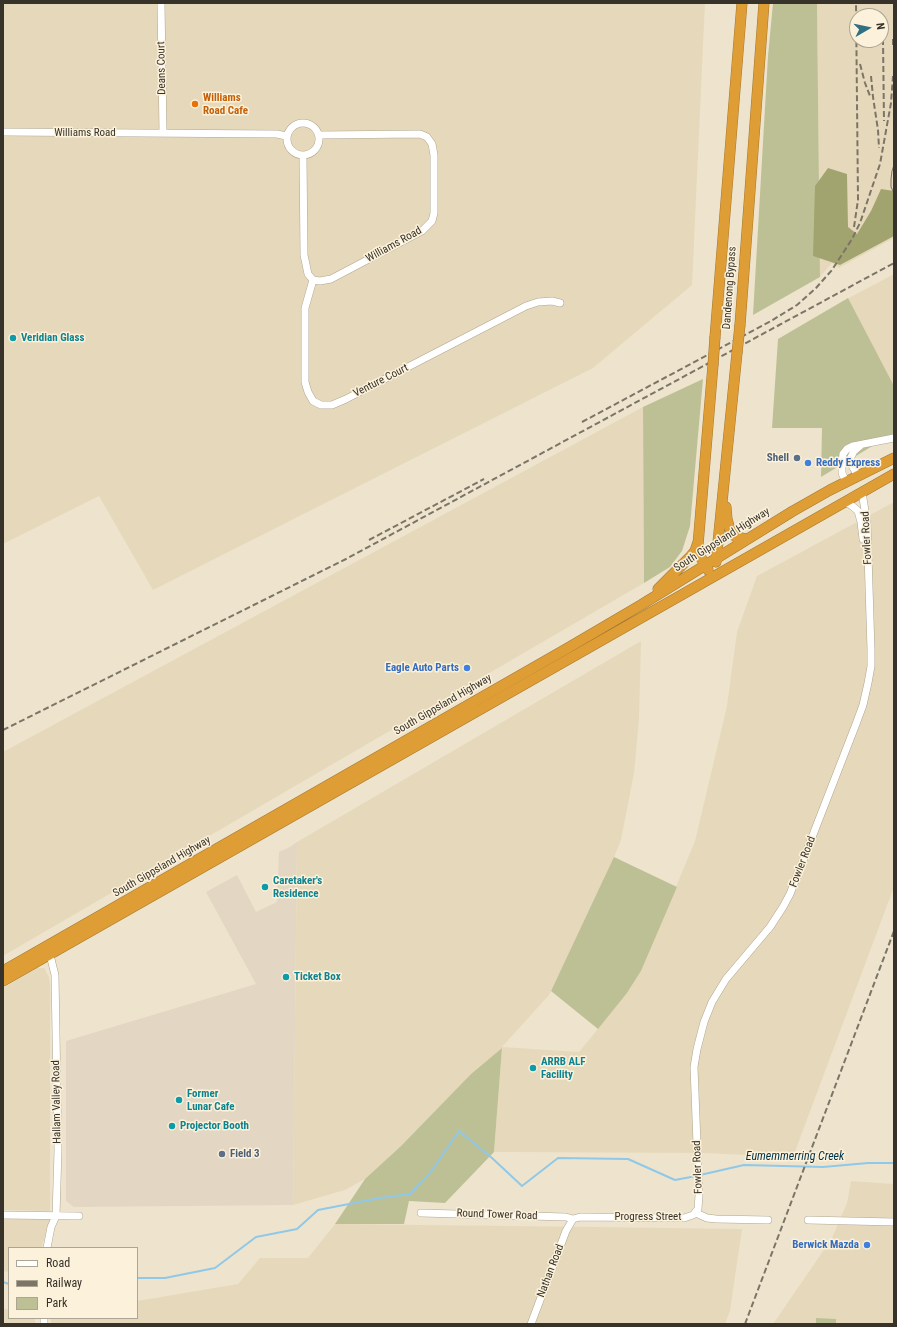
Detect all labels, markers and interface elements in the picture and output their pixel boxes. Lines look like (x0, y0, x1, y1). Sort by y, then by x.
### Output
north arrow (849, 8, 889, 48)
text: N (873, 22, 887, 31)
street label: Deans Court (155, 41, 169, 95)
place label: Williams Road Cafe (203, 91, 248, 117)
marker: Williams Road Cafe (190, 99, 200, 109)
street label: Williams Road (54, 126, 116, 140)
street label: Williams Road (364, 224, 424, 266)
street label: Dandenong Bypass (721, 246, 739, 330)
place label: Veridian Glass (21, 331, 85, 345)
marker: Veridian Glass (8, 333, 18, 343)
street label: Venture Court (351, 362, 411, 400)
place label: Shell (767, 451, 789, 465)
marker: Shell (792, 453, 802, 463)
place label: Reddy Express (816, 456, 880, 470)
marker: Reddy Express (803, 458, 813, 468)
street label: South Gippsland Highway (672, 505, 772, 575)
street label: Fowler Road (859, 511, 875, 565)
place label: Eagle Auto Parts (386, 661, 459, 675)
marker: Eagle Auto Parts (462, 663, 472, 673)
street label: South Gippsland Highway (392, 672, 494, 738)
street label: South Gippsland Highway (111, 834, 213, 900)
street label: Fowler Road (787, 835, 819, 889)
place label: Caretaker's Residence (273, 874, 322, 900)
marker: Caretaker's Residence (260, 882, 270, 892)
place label: Ticket Box (294, 970, 341, 984)
marker: Ticket Box (281, 972, 291, 982)
place label: ARRB ALF Facility (541, 1055, 586, 1081)
street label: Hallam Valley Road (50, 1060, 64, 1144)
marker: ARRB ALF Facility (528, 1063, 538, 1073)
place label: Former Lunar Cafe (187, 1087, 235, 1113)
marker: Former Lunar Cafe (174, 1095, 184, 1105)
place label: Projector Booth (180, 1119, 249, 1133)
marker: Projector Booth (167, 1121, 177, 1131)
street label: Fowler Road (690, 1140, 706, 1194)
place label: Field 3 (230, 1147, 260, 1161)
marker: Field 3 (217, 1149, 227, 1159)
water label: Eumemmerring Creek (746, 1150, 844, 1164)
street label: Round Tower Road (456, 1207, 538, 1223)
street label: Progress Street (614, 1210, 682, 1224)
place label: Berwick Mazda (792, 1238, 859, 1252)
marker: Berwick Mazda (862, 1240, 872, 1250)
street label: Nathan Road (535, 1243, 567, 1299)
legend (8, 1247, 138, 1319)
text: Road (46, 1256, 70, 1270)
text: Railway (46, 1276, 82, 1290)
text: Park (46, 1296, 67, 1310)

